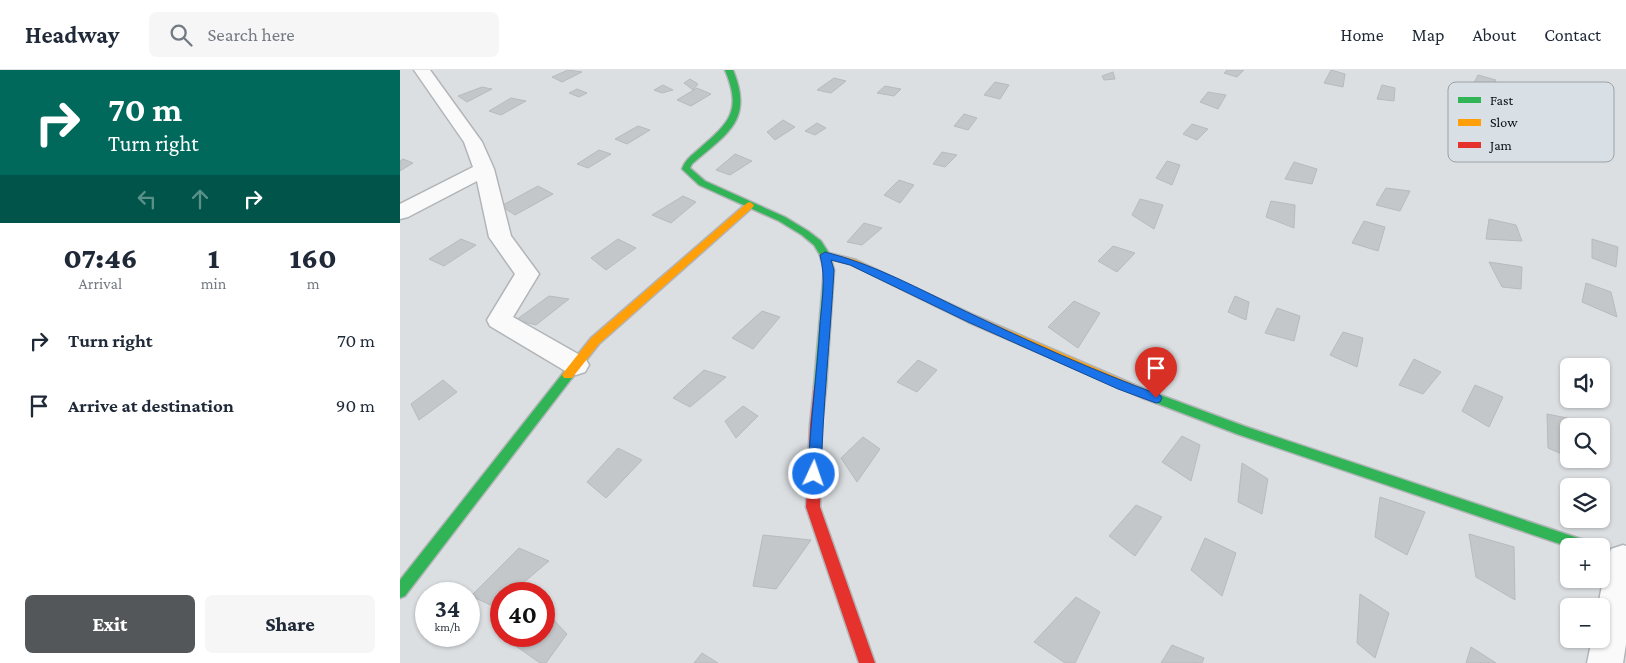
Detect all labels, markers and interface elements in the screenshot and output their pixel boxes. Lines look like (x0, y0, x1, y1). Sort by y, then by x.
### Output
search box (149, 12, 499, 57)
text: Headway (25, 21, 119, 48)
icon: search (167, 21, 195, 49)
text: Search here (207, 24, 295, 45)
text: Home (1341, 25, 1384, 45)
text: Map (1412, 25, 1444, 45)
text: About (1472, 25, 1516, 45)
text: Contact (1544, 25, 1601, 45)
legend (1448, 82, 1614, 162)
icon: right (25, 90, 90, 155)
text: 70 m (108, 90, 182, 129)
text: Fast (1490, 92, 1514, 108)
text: Slow (1490, 114, 1518, 130)
text: Turn right (108, 131, 199, 156)
text: Jam (1488, 137, 1512, 153)
icon: left (133, 185, 161, 213)
icon: ahead (186, 185, 214, 213)
icon: right (239, 185, 267, 213)
text: 07:46 (63, 241, 138, 274)
text: 1 (208, 241, 219, 274)
text: 160 (290, 241, 337, 274)
text: Arrival (79, 275, 122, 292)
text: min (201, 275, 226, 292)
text: m (307, 275, 320, 292)
icon: right (25, 327, 53, 355)
text: Turn right (68, 330, 153, 351)
text: 70 m (337, 330, 375, 351)
pin (1135, 347, 1177, 398)
icon: arrive (1142, 354, 1170, 382)
map controls (1560, 358, 1610, 648)
button: sound (1560, 358, 1610, 408)
icon: arrive (25, 392, 53, 420)
text: Arrive at destination (68, 395, 234, 416)
text: 90 m (336, 395, 375, 416)
button: search (1560, 418, 1610, 468)
position arrow (787, 447, 839, 499)
button: layers (1560, 478, 1610, 528)
button: + (1560, 538, 1610, 588)
speed limit sign: 40 (490, 582, 555, 647)
button: Exit (25, 595, 195, 653)
button: Share (205, 595, 375, 653)
text: 34 (435, 595, 460, 622)
button: − (1560, 598, 1610, 648)
text: km/h (435, 620, 460, 634)

